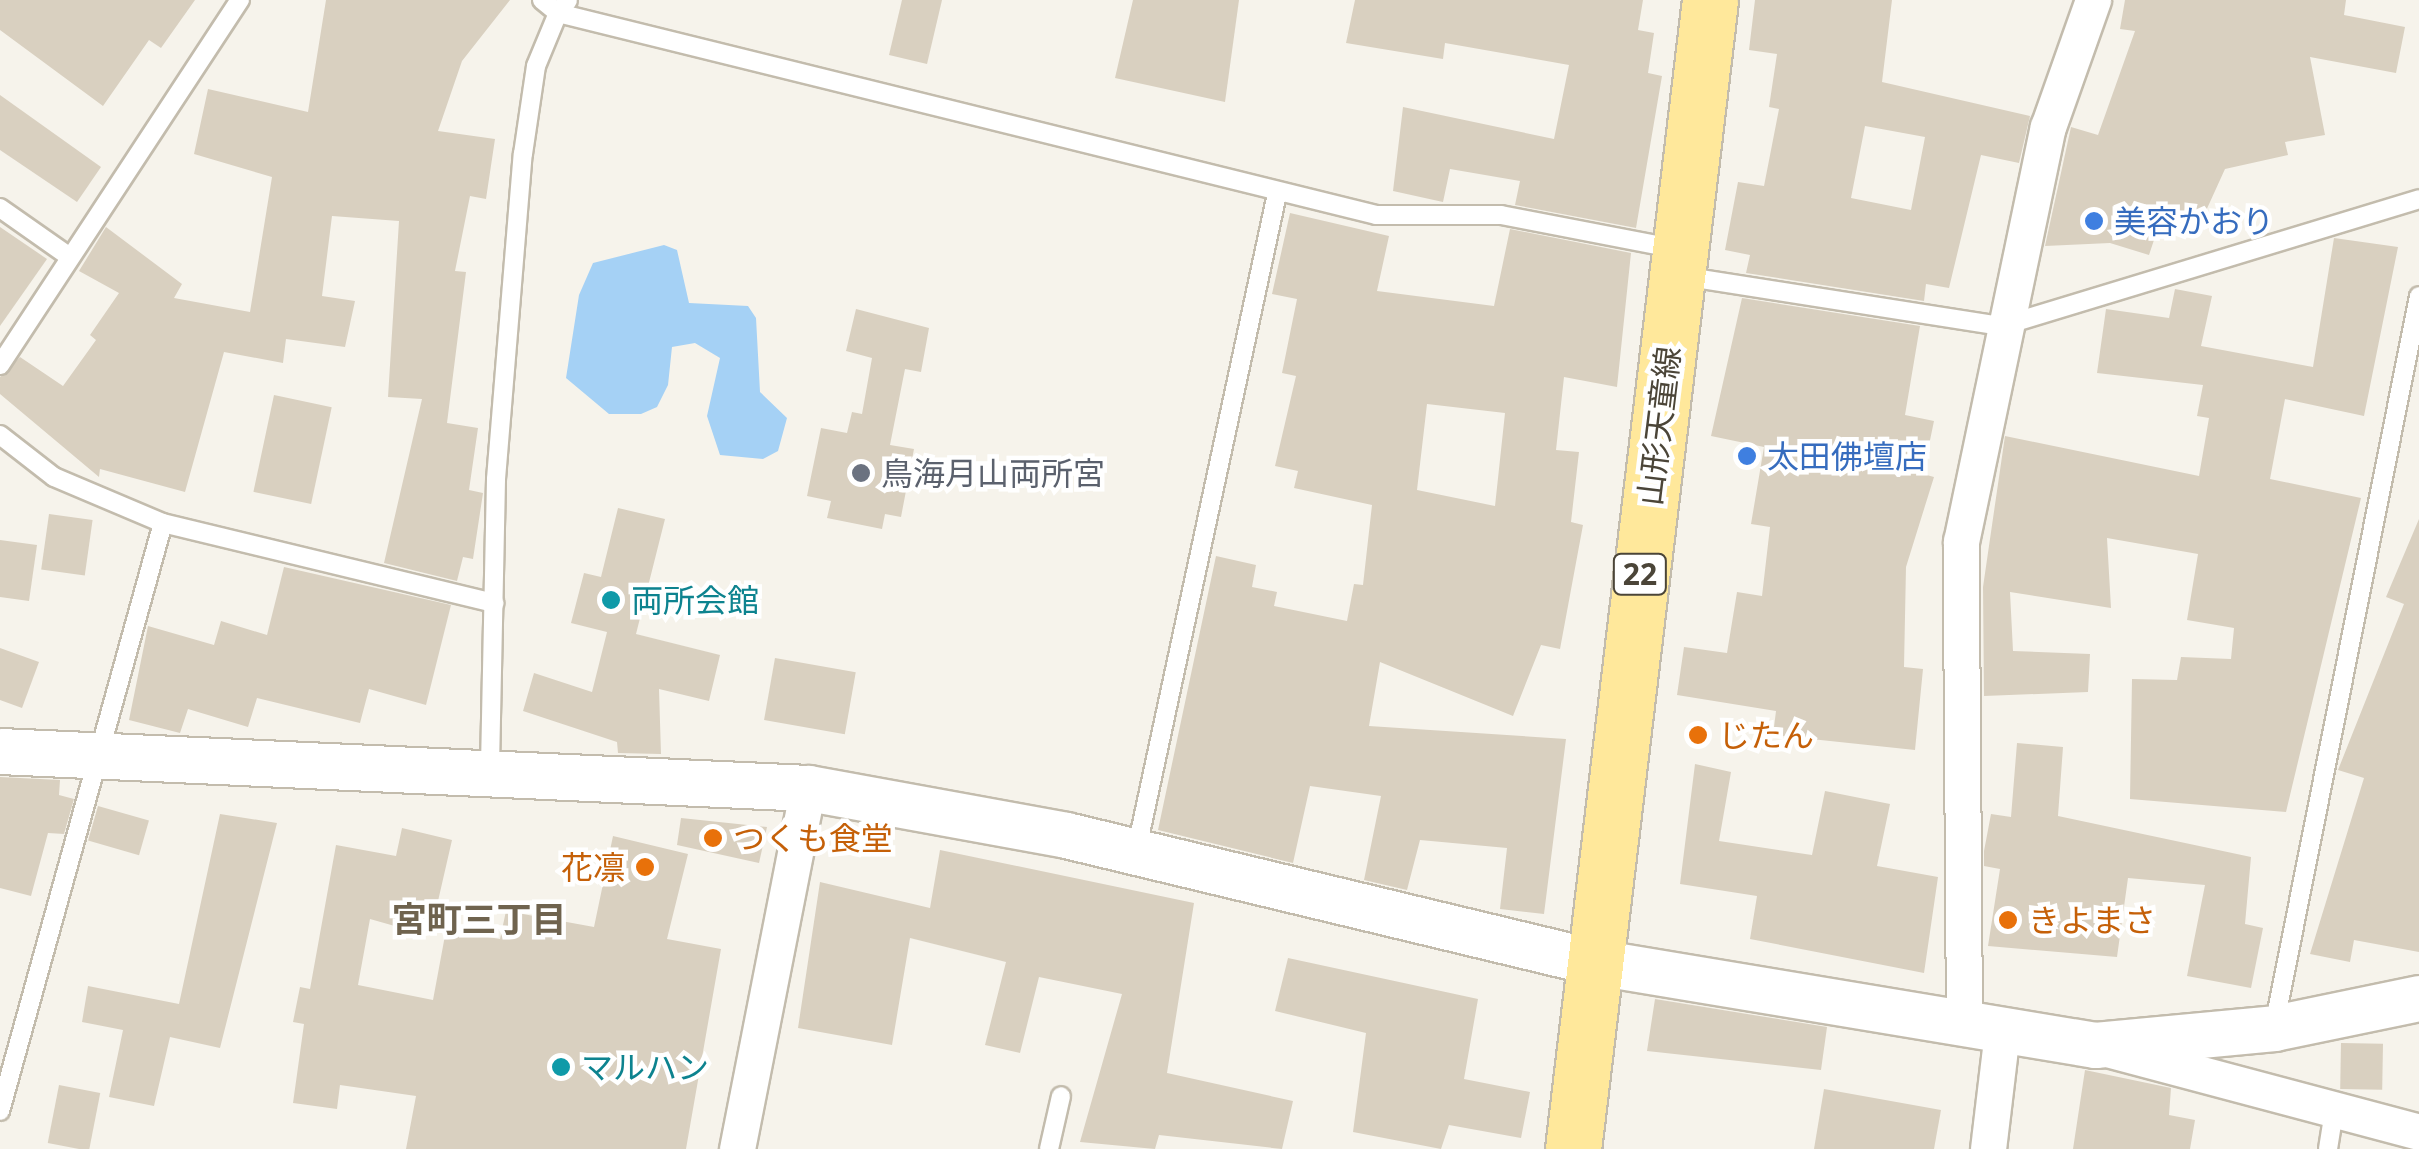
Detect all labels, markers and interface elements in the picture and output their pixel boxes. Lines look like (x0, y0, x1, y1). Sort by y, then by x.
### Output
place label: 美容かおり (2114, 202, 2274, 240)
marker: 美容かおり (2083, 210, 2105, 232)
street label: 山形天童線 (1630, 344, 1688, 508)
place label: 太田佛壇店 (1767, 437, 1927, 475)
marker: 太田佛壇店 (1736, 445, 1758, 467)
place label: 鳥海月山両所宮 (881, 454, 1105, 492)
marker: 鳥海月山両所宮 (850, 462, 872, 484)
road number: 22 (1612, 549, 1668, 599)
place label: 両所会館 (631, 581, 759, 619)
marker: 両所会館 (600, 589, 622, 611)
place label: じたん (1718, 716, 1814, 754)
marker: じたん (1687, 724, 1709, 746)
place label: つくも食堂 (733, 819, 893, 857)
marker: つくも食堂 (702, 827, 724, 849)
place label: 花凛 (561, 848, 625, 886)
marker: 花凛 (634, 856, 656, 878)
district label: 宮町三丁目 (392, 898, 566, 940)
place label: きよまさ (2028, 901, 2156, 939)
marker: きよまさ (1997, 909, 2019, 931)
place label: マルハン (581, 1048, 709, 1086)
marker: マルハン (550, 1056, 572, 1078)

